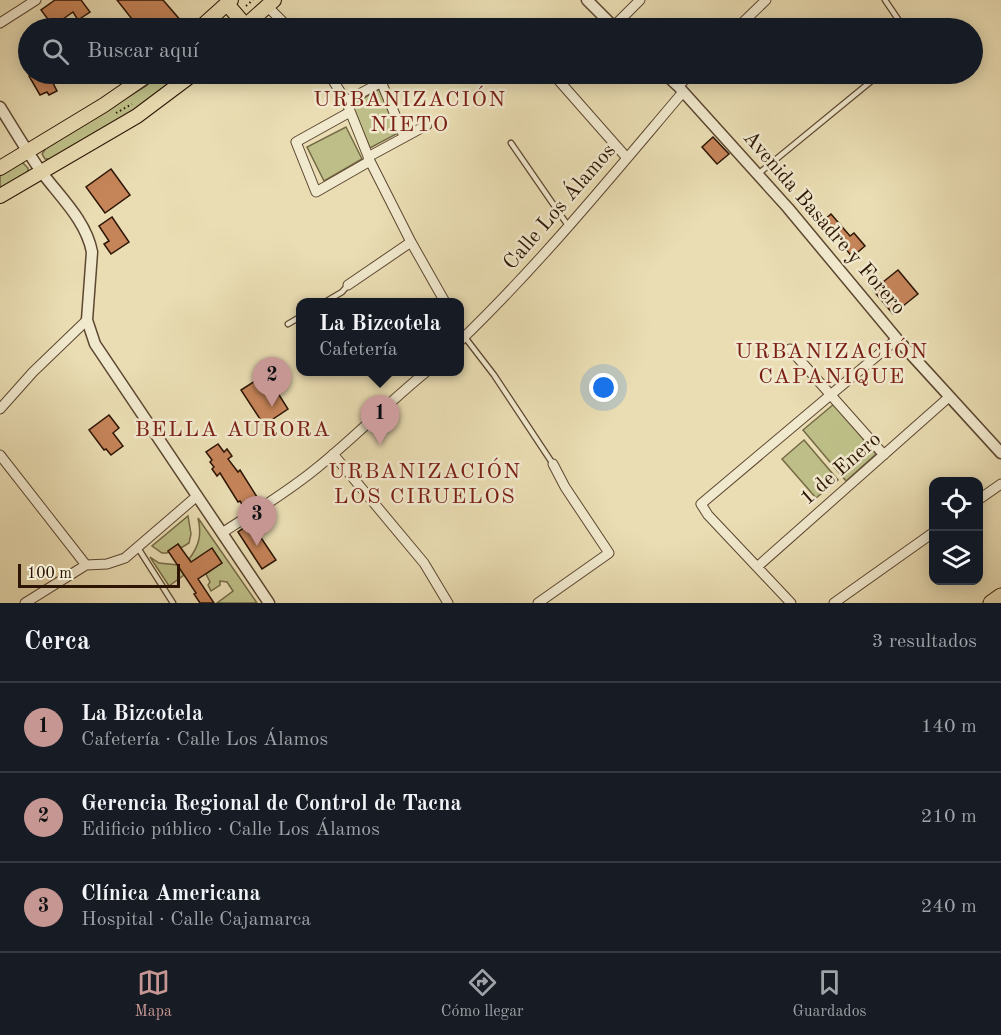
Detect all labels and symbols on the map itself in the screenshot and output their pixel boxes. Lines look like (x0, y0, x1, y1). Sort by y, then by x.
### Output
district label: URBANIZACIÓN NIETO (313, 85, 507, 136)
street label: Avenida Basadre y Forero (739, 127, 909, 319)
street label: Calle Los Álamos (497, 137, 620, 274)
district label: URBANIZACIÓN CAPANIQUE (735, 337, 929, 388)
pin: 2 (252, 358, 292, 407)
your location (589, 373, 618, 402)
pin: 1 (360, 396, 400, 445)
district label: BELLA AURORA (135, 419, 331, 441)
street label: 1 de Enero (797, 429, 885, 509)
district label: URBANIZACIÓN LOS CIRUELOS (328, 457, 522, 508)
pin: 3 (238, 496, 276, 546)
scale bar (18, 561, 180, 588)

